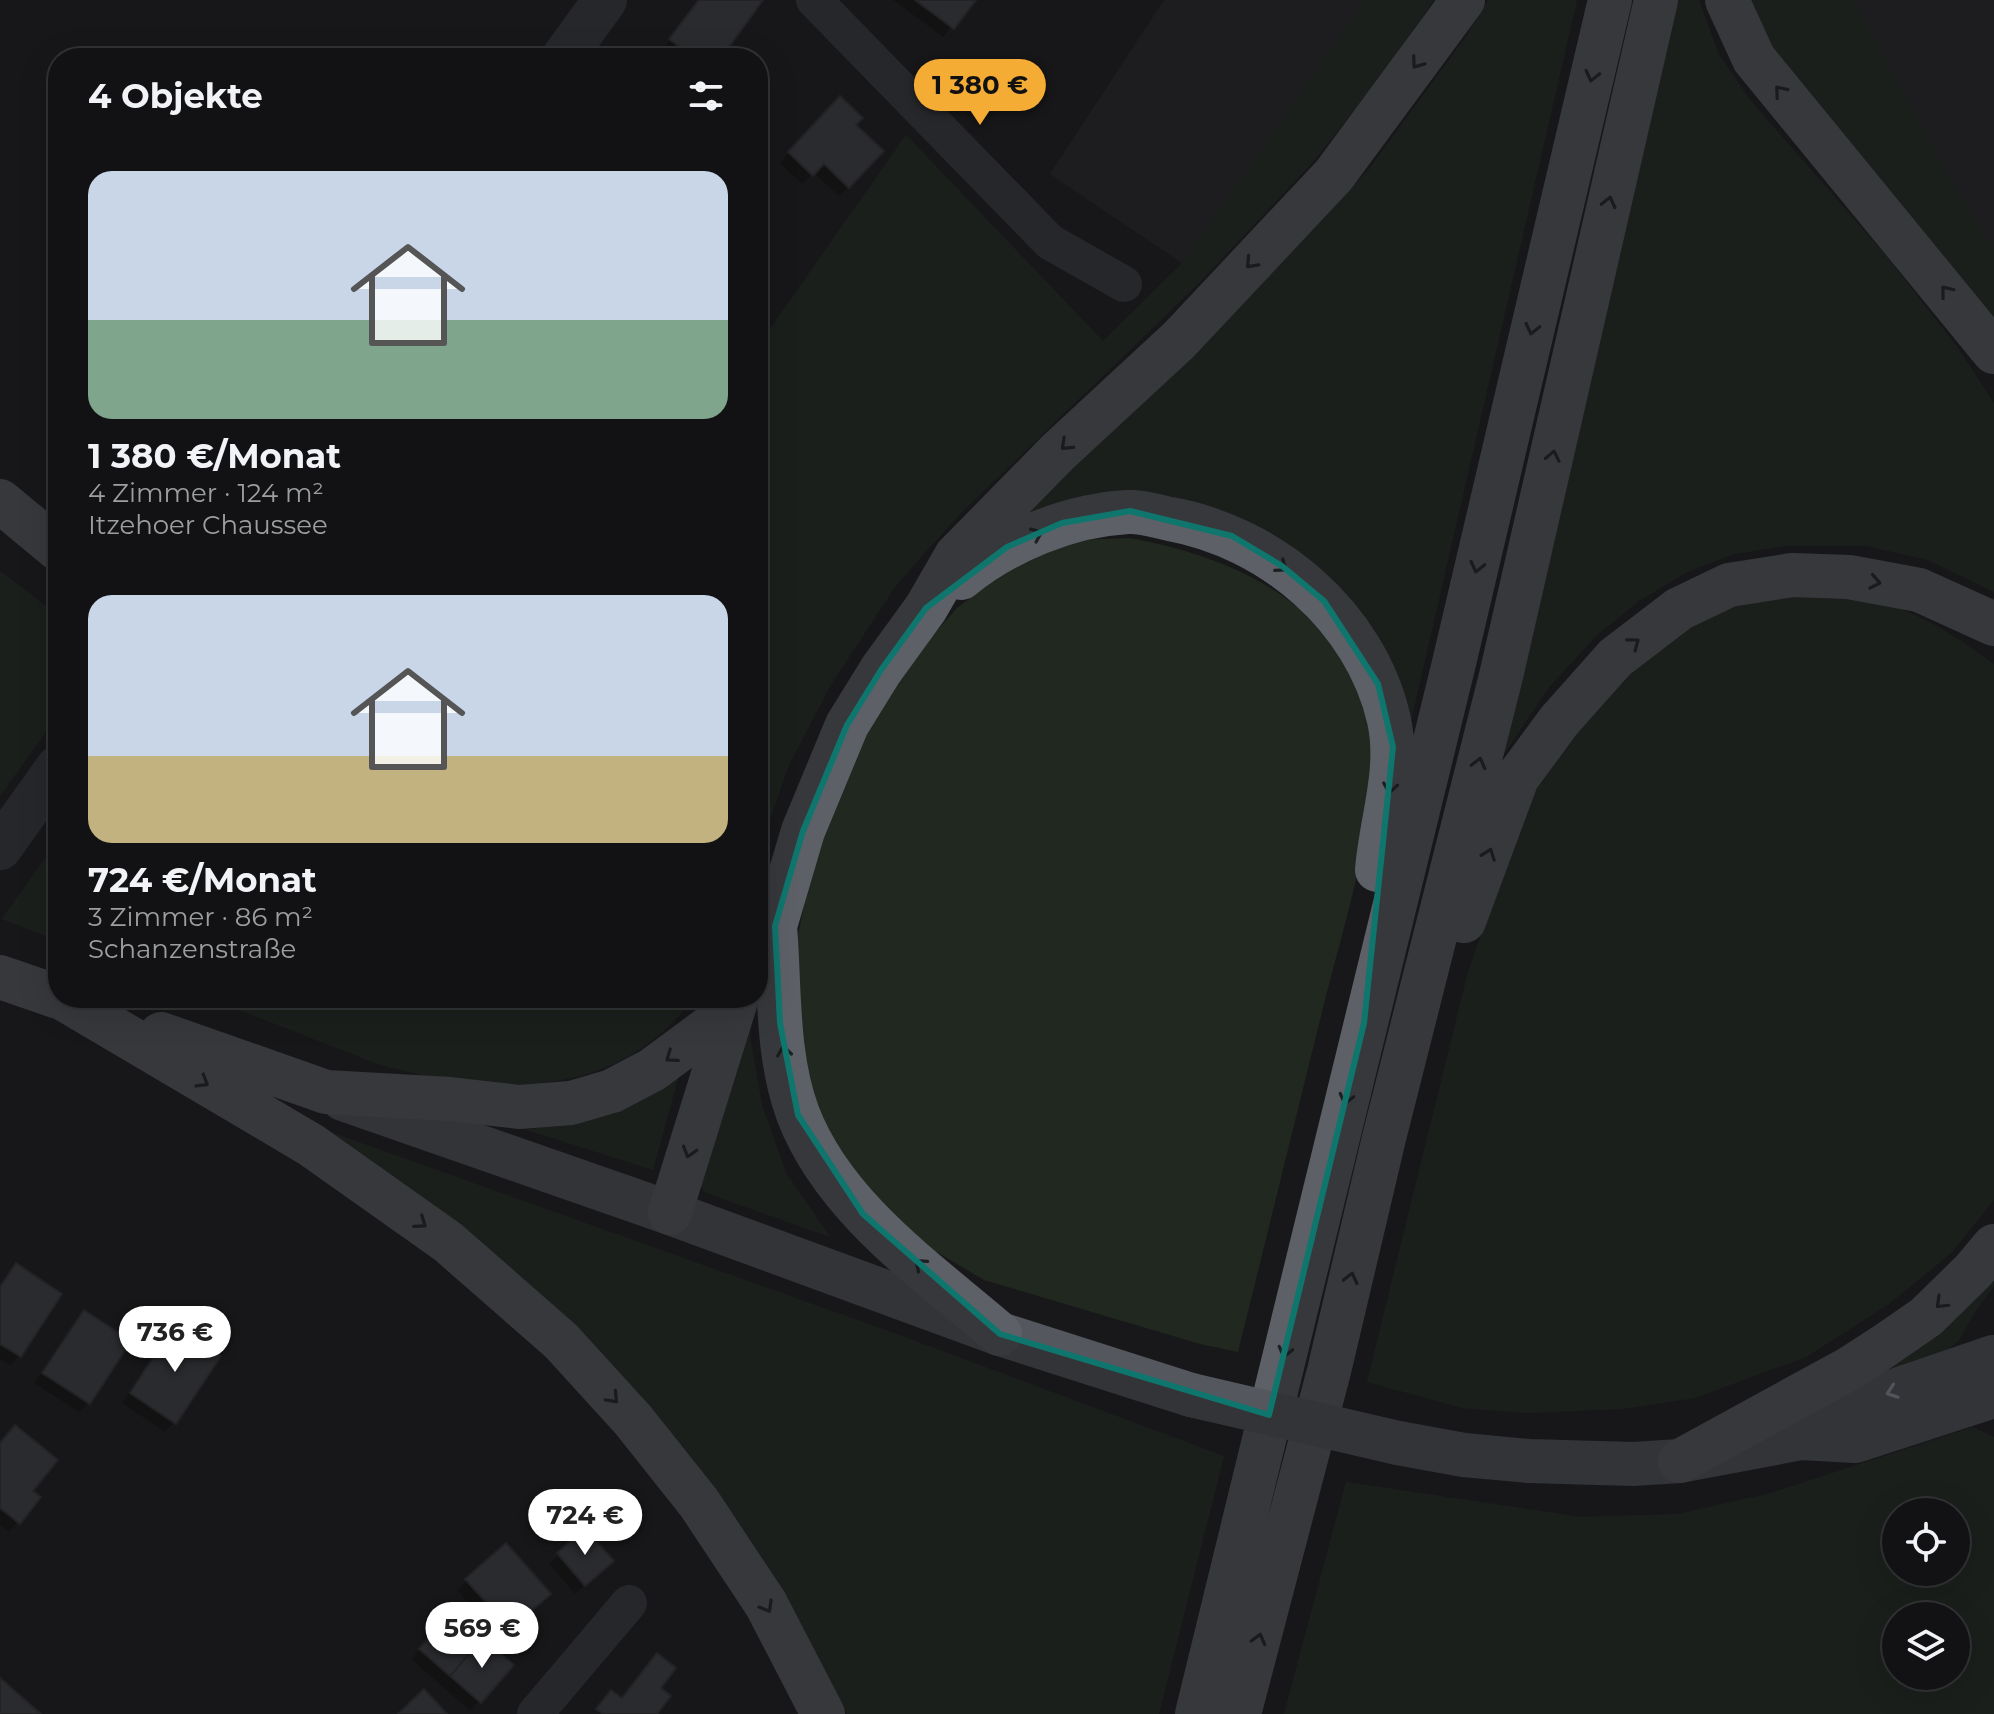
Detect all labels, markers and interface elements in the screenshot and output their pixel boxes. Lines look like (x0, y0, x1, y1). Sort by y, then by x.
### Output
one-way arrow (1412, 54, 1426, 68)
pin: 1 380 € (906, 59, 1054, 127)
text: 1 380 € (932, 69, 1028, 101)
one-way arrow (1584, 69, 1601, 82)
icon: filters (684, 74, 728, 118)
text: 4 Objekte (88, 75, 263, 117)
one-way arrow (1775, 85, 1790, 100)
one-way arrow (1600, 195, 1617, 209)
icon: home (336, 223, 480, 367)
one-way arrow (1246, 254, 1260, 268)
one-way arrow (1941, 286, 1956, 300)
one-way arrow (1525, 322, 1542, 335)
text: 1 380 €/Monat (88, 435, 341, 477)
one-way arrow (1060, 435, 1075, 449)
one-way arrow (1544, 449, 1561, 463)
text: 4 Zimmer · 124 m² (88, 477, 324, 509)
text: Itzehoer Chaussee (88, 509, 328, 541)
one-way arrow (1029, 528, 1043, 544)
one-way arrow (1273, 557, 1287, 572)
one-way arrow (1469, 559, 1486, 573)
one-way arrow (1868, 573, 1882, 590)
one-way arrow (1625, 639, 1639, 653)
icon: home (336, 647, 480, 791)
one-way arrow (1470, 757, 1487, 771)
one-way arrow (1382, 781, 1399, 794)
one-way arrow (1479, 848, 1496, 862)
text: 724 €/Monat (88, 859, 317, 901)
text: 3 Zimmer · 86 m² (88, 901, 313, 933)
text: Schanzenstraße (88, 933, 296, 965)
one-way arrow (776, 1044, 793, 1058)
one-way arrow (665, 1047, 679, 1062)
one-way arrow (195, 1072, 209, 1087)
one-way arrow (1338, 1092, 1355, 1105)
one-way arrow (682, 1145, 698, 1159)
one-way arrow (413, 1213, 427, 1228)
one-way arrow (914, 1260, 929, 1274)
one-way arrow (1342, 1272, 1359, 1285)
one-way arrow (1935, 1293, 1950, 1307)
pin: 736 € (119, 1306, 231, 1374)
text: 736 € (137, 1316, 213, 1348)
one-way arrow (1277, 1344, 1294, 1358)
one-way arrow (1886, 1382, 1900, 1398)
one-way arrow (604, 1389, 619, 1403)
pin: 724 € (529, 1489, 641, 1557)
map controls (1882, 1498, 1970, 1690)
button: locate (1882, 1498, 1970, 1586)
text: 724 € (546, 1499, 624, 1531)
one-way arrow (757, 1598, 773, 1613)
pin: 569 € (426, 1602, 538, 1670)
button: layers (1882, 1602, 1970, 1690)
text: 569 € (443, 1612, 521, 1644)
one-way arrow (1249, 1632, 1266, 1646)

